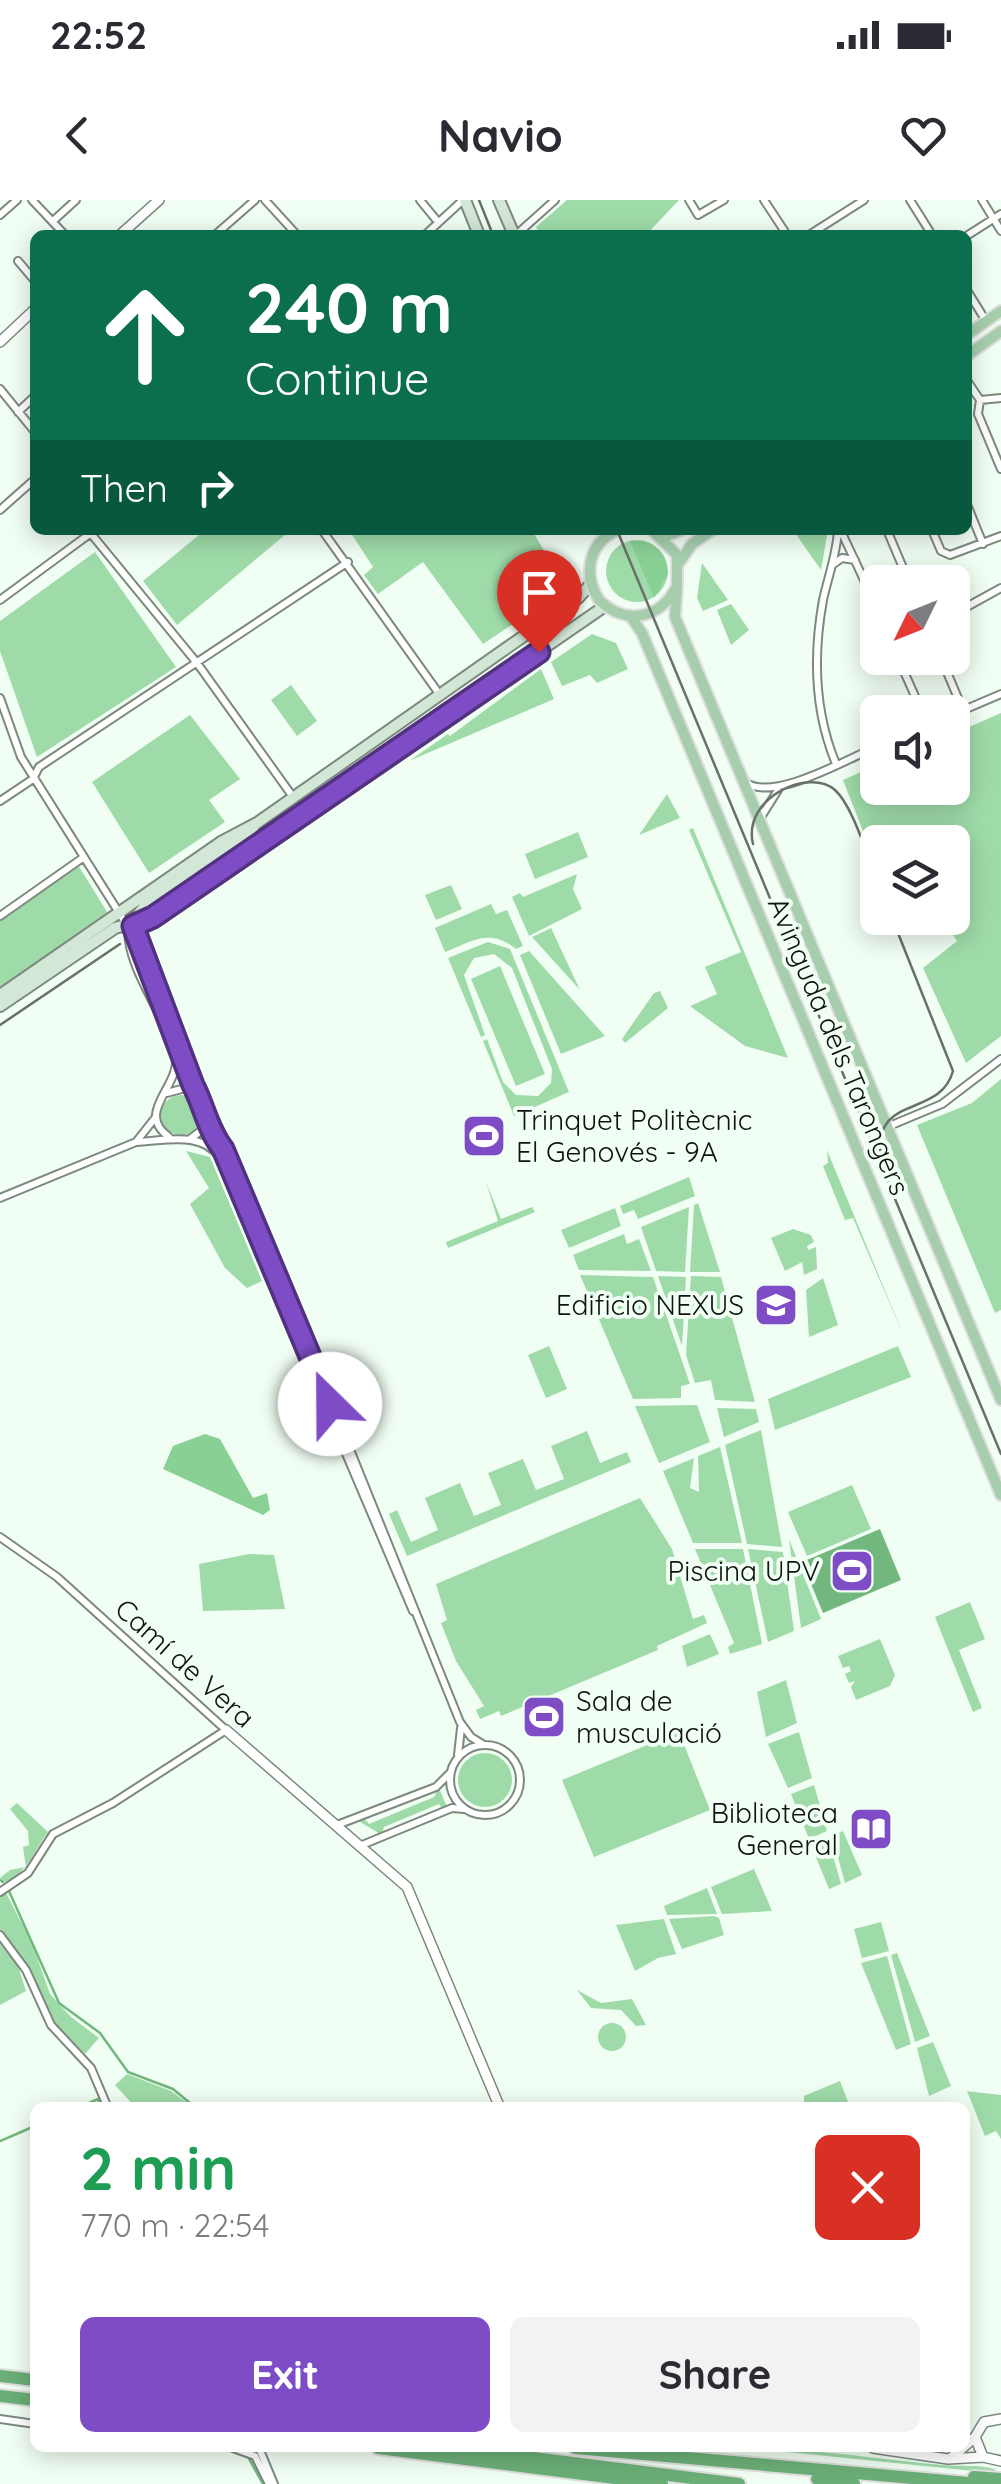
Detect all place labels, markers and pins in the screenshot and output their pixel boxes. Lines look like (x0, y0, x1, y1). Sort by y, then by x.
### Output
pin (497, 550, 582, 653)
place label: Trinquet Politècnic El Genovés - 9A (516, 1102, 752, 1169)
sports icon: Trinquet Politècnic El Genovés - 9A (461, 1113, 507, 1159)
school or university icon: Edificio NEXUS (753, 1282, 799, 1328)
place label: Edificio NEXUS (556, 1287, 744, 1322)
sports icon: Piscina UPV (829, 1548, 875, 1594)
place label: Piscina UPV (668, 1553, 820, 1588)
place label: Sala de musculació (576, 1683, 722, 1750)
sports icon: Sala de musculació (521, 1694, 567, 1740)
place label: Biblioteca General (711, 1795, 838, 1862)
library icon: Biblioteca General (848, 1806, 894, 1852)

